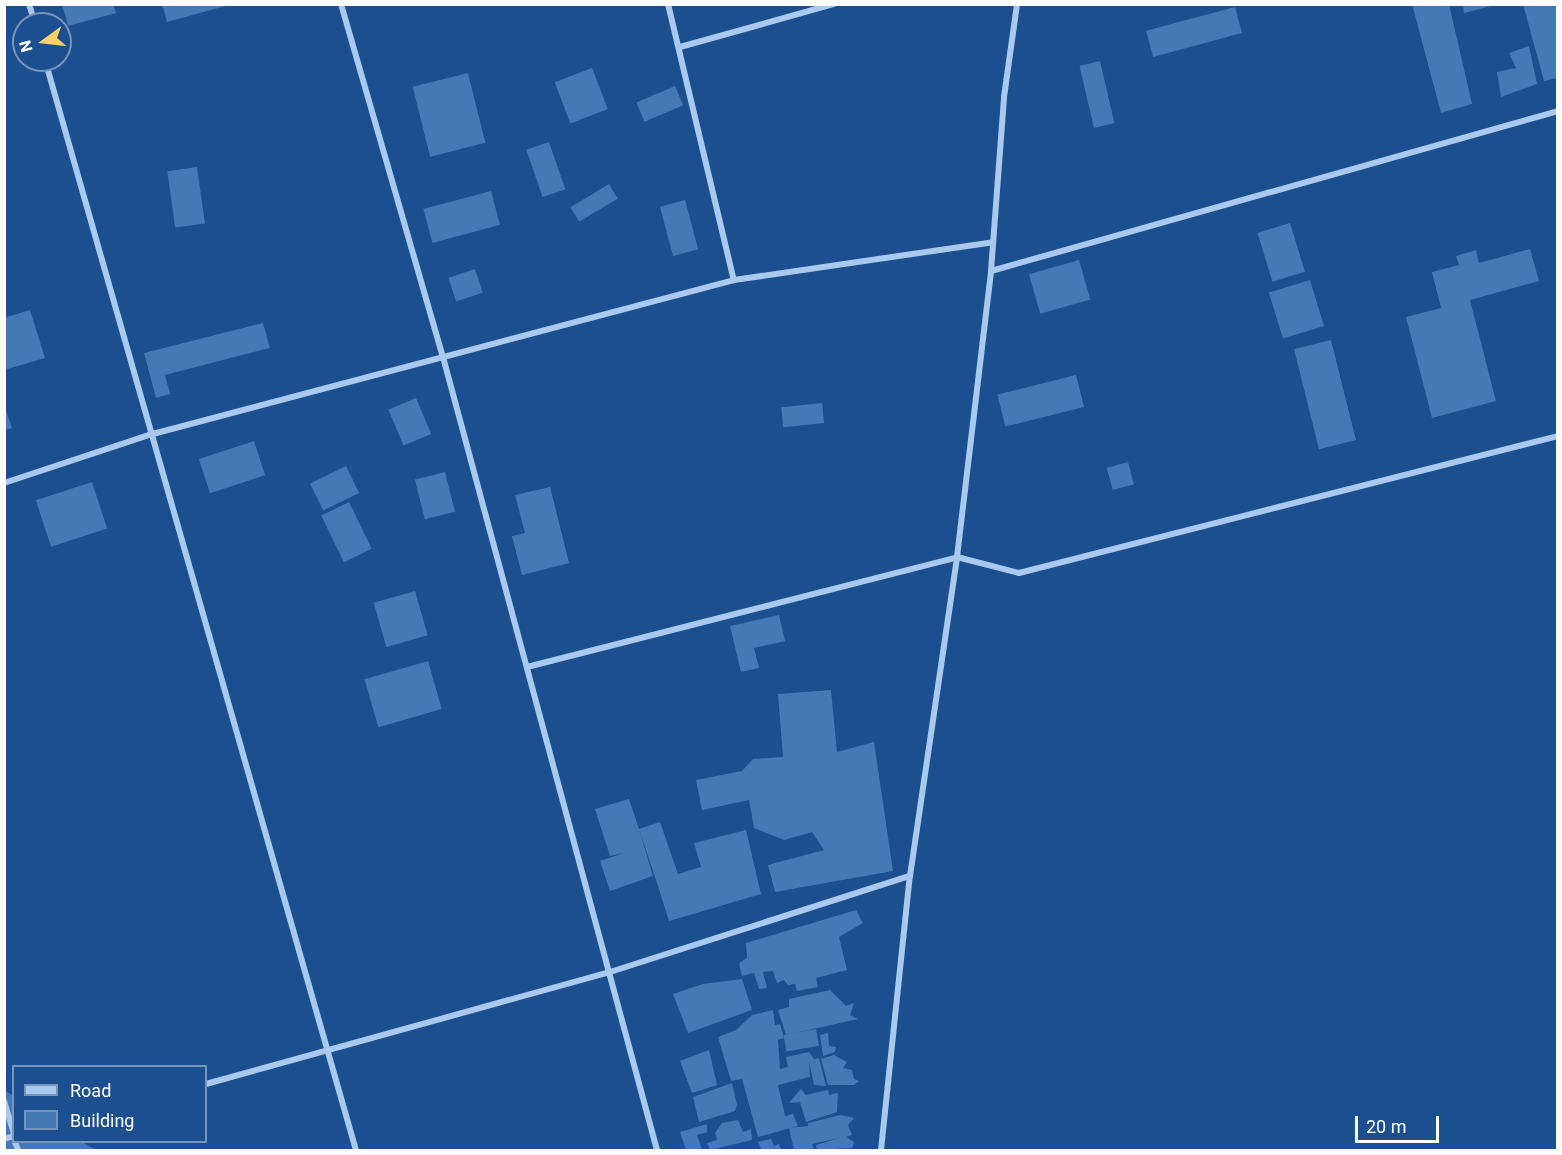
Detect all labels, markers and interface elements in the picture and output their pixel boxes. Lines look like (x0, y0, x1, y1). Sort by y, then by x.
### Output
north arrow (12, 12, 72, 72)
text: N (15, 38, 37, 54)
legend (12, 1065, 207, 1143)
text: Road (70, 1080, 111, 1101)
scale bar (1358, 1104, 1442, 1142)
text: Building (70, 1110, 134, 1131)
text: 20 m (1366, 1116, 1406, 1137)

